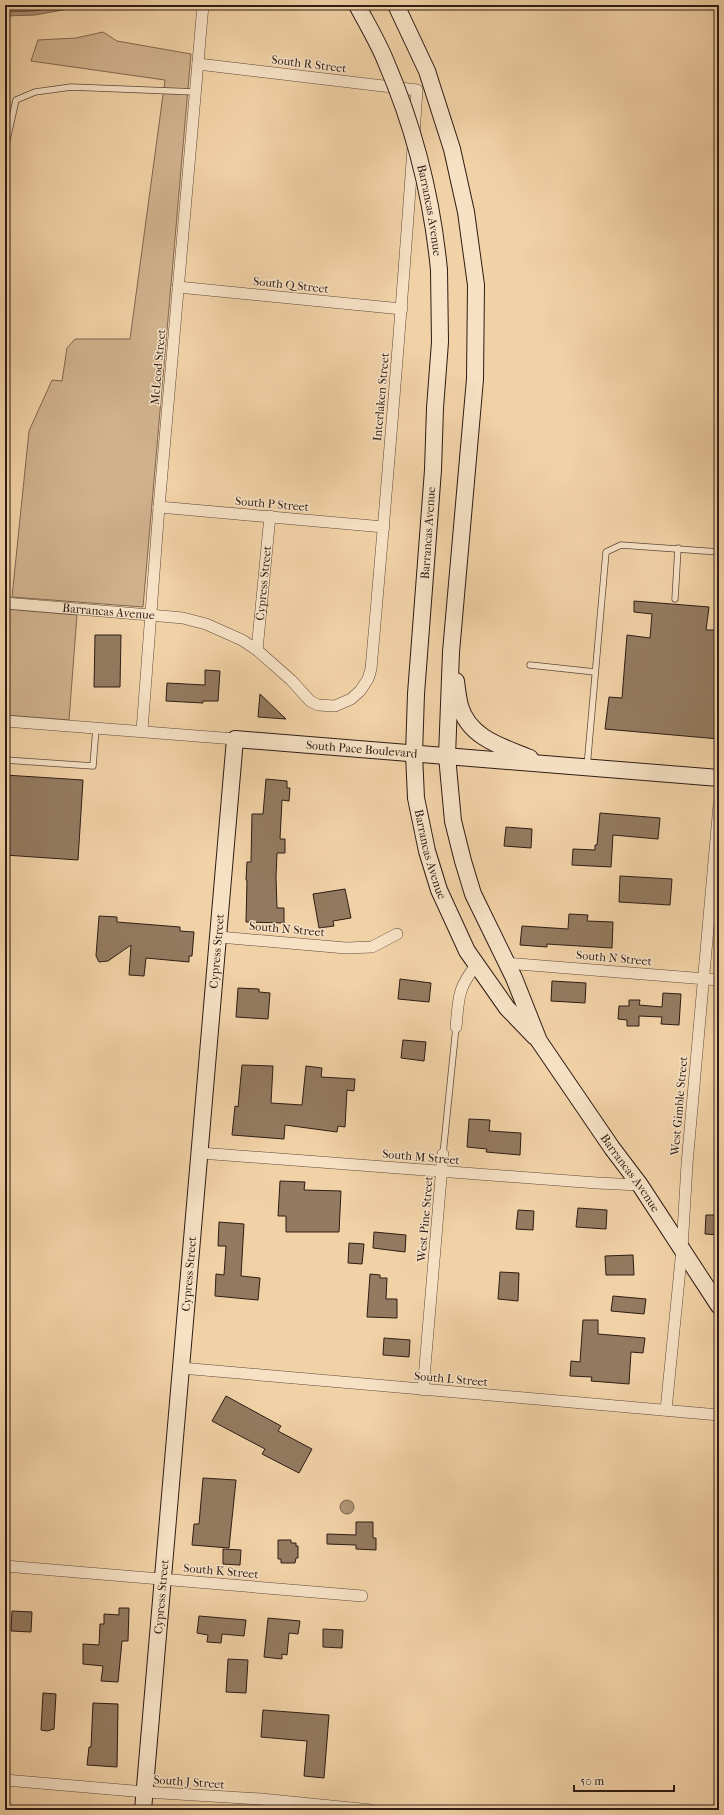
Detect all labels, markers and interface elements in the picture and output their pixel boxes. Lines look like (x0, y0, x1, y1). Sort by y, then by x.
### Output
street label: South R Street (271, 52, 348, 76)
street label: Barrancas Avenue (414, 163, 444, 257)
street label: South Q Street (252, 274, 330, 296)
street label: McLeod Street (148, 328, 168, 406)
street label: Interlaken Street (370, 351, 392, 442)
street label: Barrancas Avenue (418, 486, 438, 580)
street label: South P Street (235, 494, 310, 514)
street label: Cypress Street (253, 545, 274, 621)
street label: Barrancas Avenue (62, 601, 156, 622)
street label: South Pace Boulevard (305, 738, 418, 761)
street label: Barrancas Avenue (412, 808, 449, 902)
street label: Cypress Street (207, 912, 227, 989)
street label: South N Street (249, 919, 326, 939)
street label: South N Street (576, 948, 653, 968)
street label: West Gimble Street (668, 1055, 690, 1157)
street label: Barrancas Avenue (598, 1131, 663, 1215)
street label: South M Street (382, 1147, 461, 1167)
street label: West Pine Street (414, 1175, 436, 1263)
street label: Cypress Street (179, 1235, 199, 1312)
street label: South L Street (414, 1369, 489, 1389)
street label: Cypress Street (151, 1558, 172, 1635)
street label: South K Street (183, 1561, 260, 1581)
scale bar (574, 1767, 674, 1793)
street label: South J Street (153, 1773, 226, 1792)
text: 50 m (580, 1774, 604, 1788)

